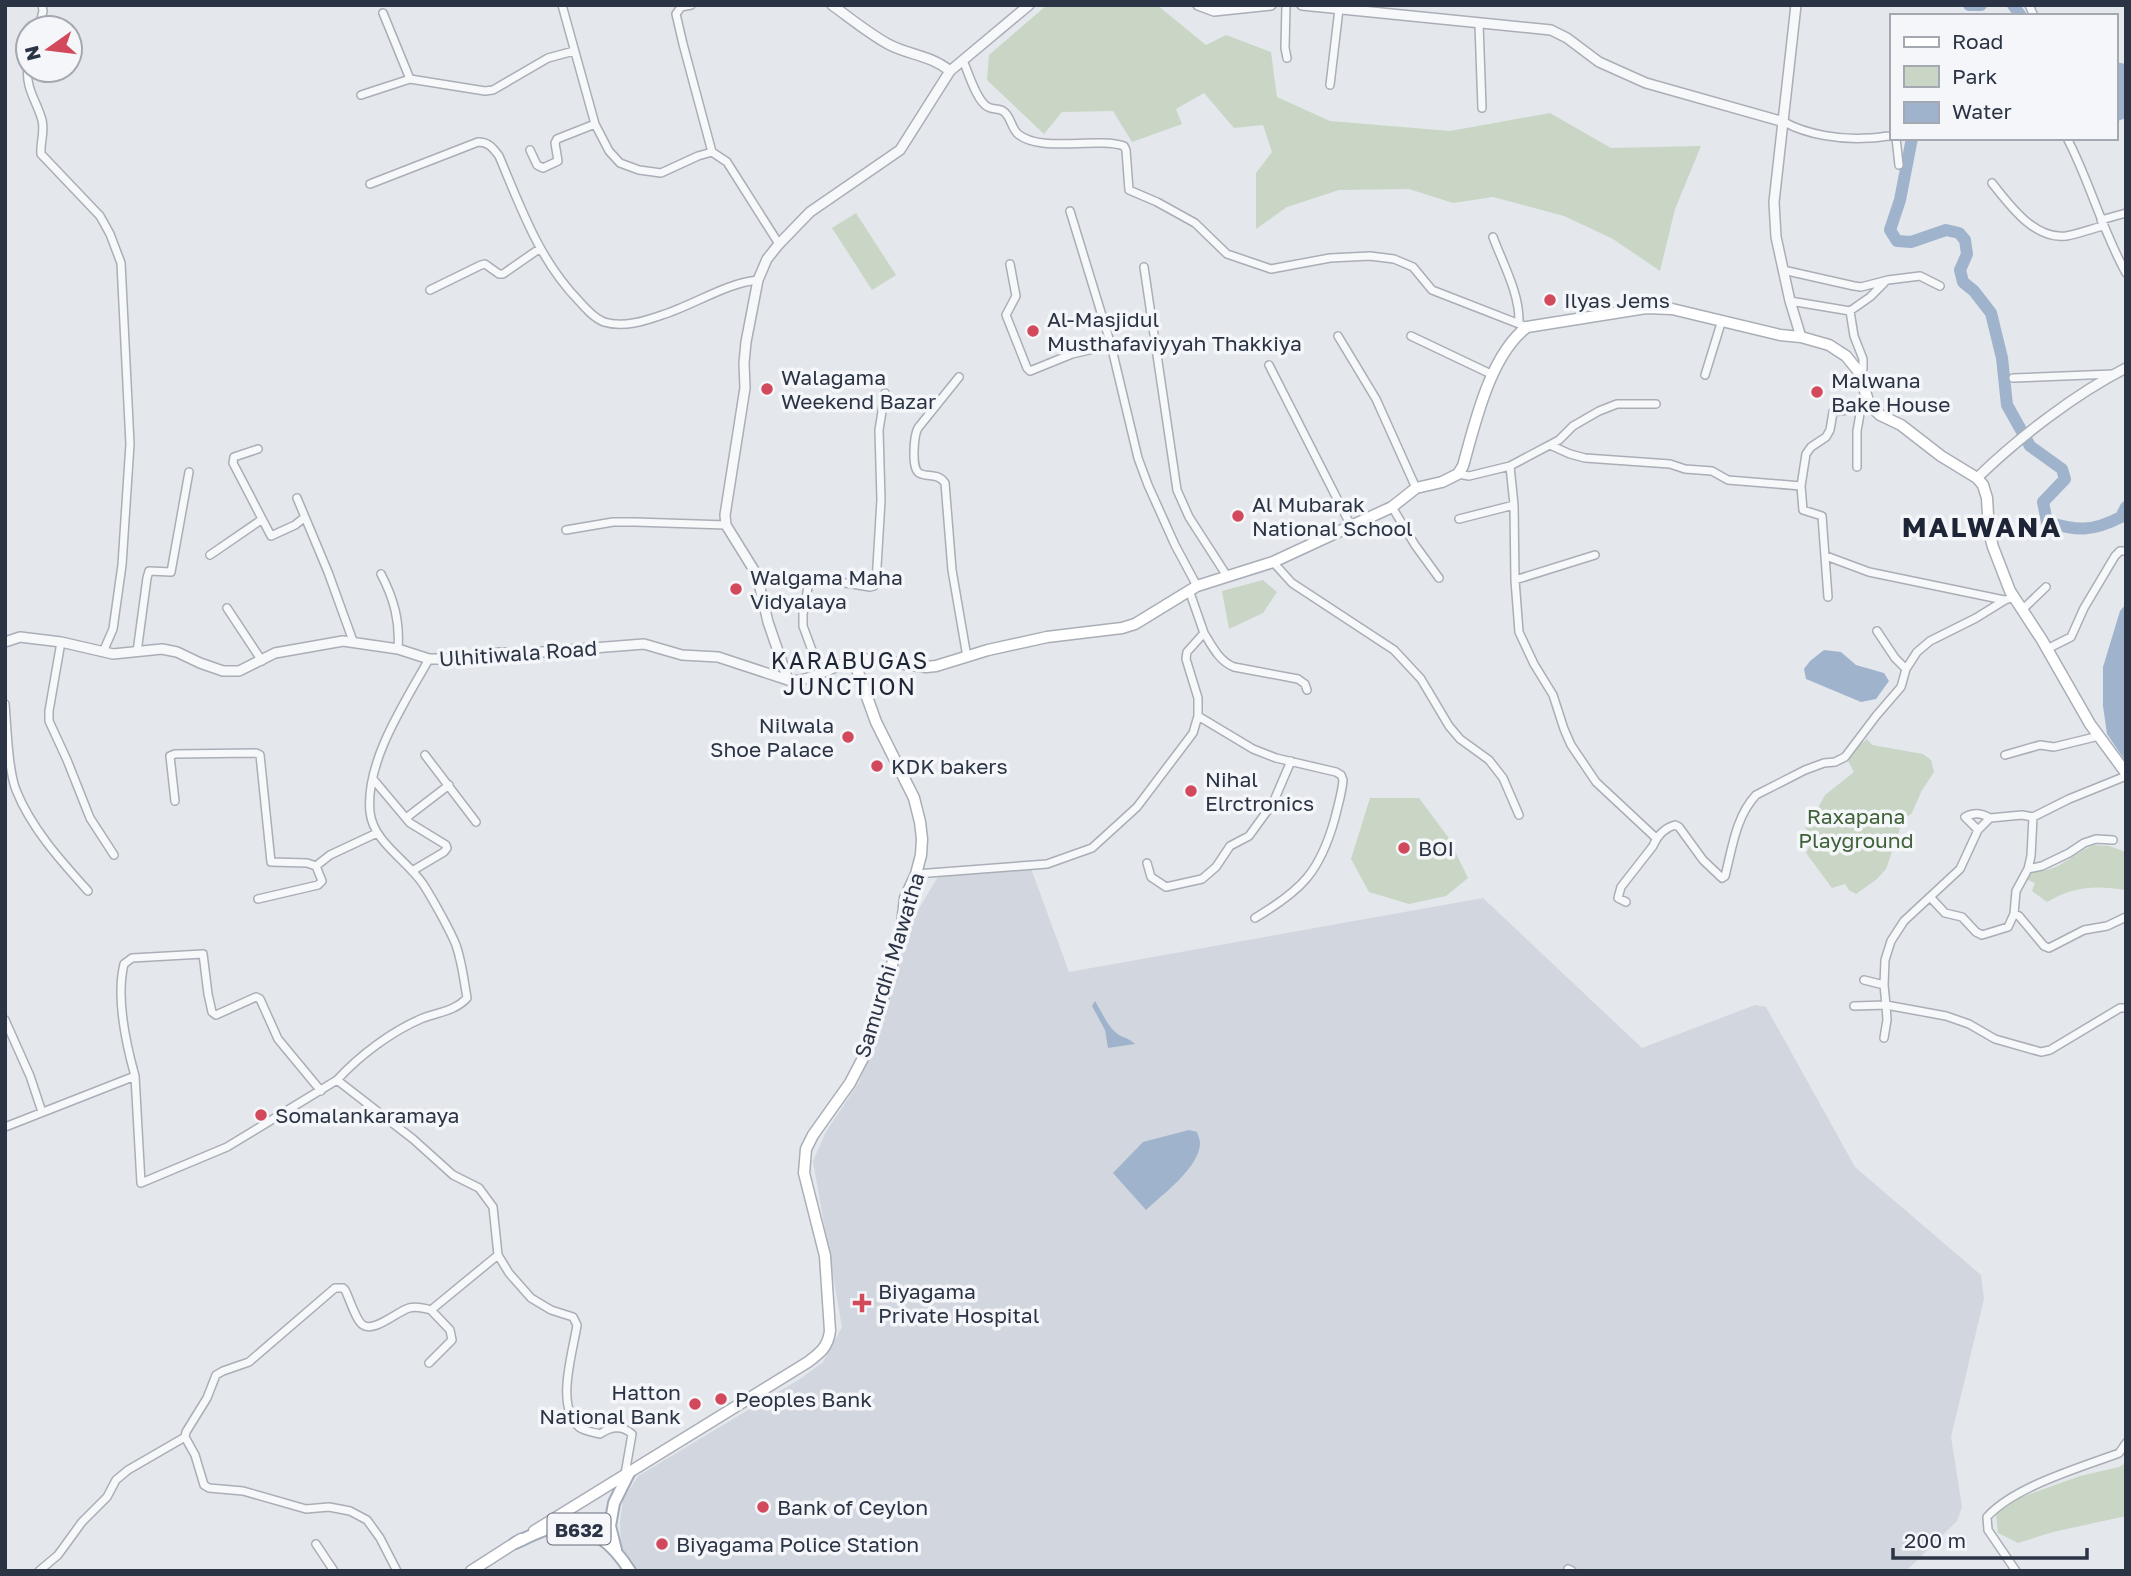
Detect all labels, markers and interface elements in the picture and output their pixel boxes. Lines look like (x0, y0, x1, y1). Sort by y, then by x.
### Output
north arrow (14, 14, 84, 84)
legend (1890, 14, 2117, 140)
text: Road (1952, 28, 2003, 54)
text: N (19, 43, 45, 63)
text: Park (1952, 63, 1998, 89)
text: Water (1952, 98, 2012, 124)
place label: Ilyas Jems (1564, 287, 1670, 313)
marker: Ilyas Jems (1542, 292, 1558, 308)
place label: Al-Masjidul Musthafaviyyah Thakkiya (1047, 306, 1302, 356)
marker: Al-Masjidul Musthafaviyyah Thakkiya (1025, 323, 1041, 339)
place label: Walagama Weekend Bazar (781, 364, 936, 414)
place label: Malwana Bake House (1831, 367, 1950, 417)
marker: Walagama Weekend Bazar (759, 381, 775, 397)
marker: Malwana Bake House (1809, 384, 1825, 400)
place label: Al Mubarak National School (1252, 491, 1413, 541)
marker: Al Mubarak National School (1230, 508, 1246, 524)
district label: MALWANA (1902, 510, 2062, 543)
place label: Walgama Maha Vidyalaya (750, 564, 903, 614)
marker: Walgama Maha Vidyalaya (728, 581, 744, 597)
street label: Ulhitiwala Road (438, 635, 598, 671)
district label: KARABUGAS JUNCTION (771, 646, 929, 700)
place label: Nilwala Shoe Palace (710, 712, 834, 762)
marker: Nilwala Shoe Palace (840, 729, 856, 745)
place label: KDK bakers (891, 753, 1008, 779)
marker: KDK bakers (869, 758, 885, 774)
place label: Nihal Elrctronics (1205, 766, 1314, 816)
marker: Nihal Elrctronics (1183, 783, 1199, 799)
park label: Raxapana Playground (1798, 803, 1914, 853)
place label: BOI (1418, 835, 1454, 861)
marker: BOI (1396, 840, 1412, 856)
street label: Samurdhi Mawatha (848, 869, 930, 1061)
place label: Somalankaramaya (275, 1102, 459, 1128)
marker: Somalankaramaya (253, 1107, 269, 1123)
place label: Biyagama Private Hospital (878, 1278, 1039, 1328)
marker: Biyagama Private Hospital (852, 1293, 872, 1313)
place label: Hatton National Bank (539, 1379, 681, 1429)
place label: Peoples Bank (735, 1386, 872, 1412)
marker: Peoples Bank (713, 1391, 729, 1407)
marker: Hatton National Bank (687, 1396, 703, 1412)
place label: Bank of Ceylon (777, 1494, 928, 1520)
marker: Bank of Ceylon (755, 1499, 771, 1515)
road number: B632 (548, 1513, 610, 1544)
scale bar (1893, 1516, 2087, 1560)
text: 200 m (1904, 1527, 1966, 1553)
place label: Biyagama Police Station (676, 1531, 919, 1557)
marker: Biyagama Police Station (654, 1536, 670, 1552)

